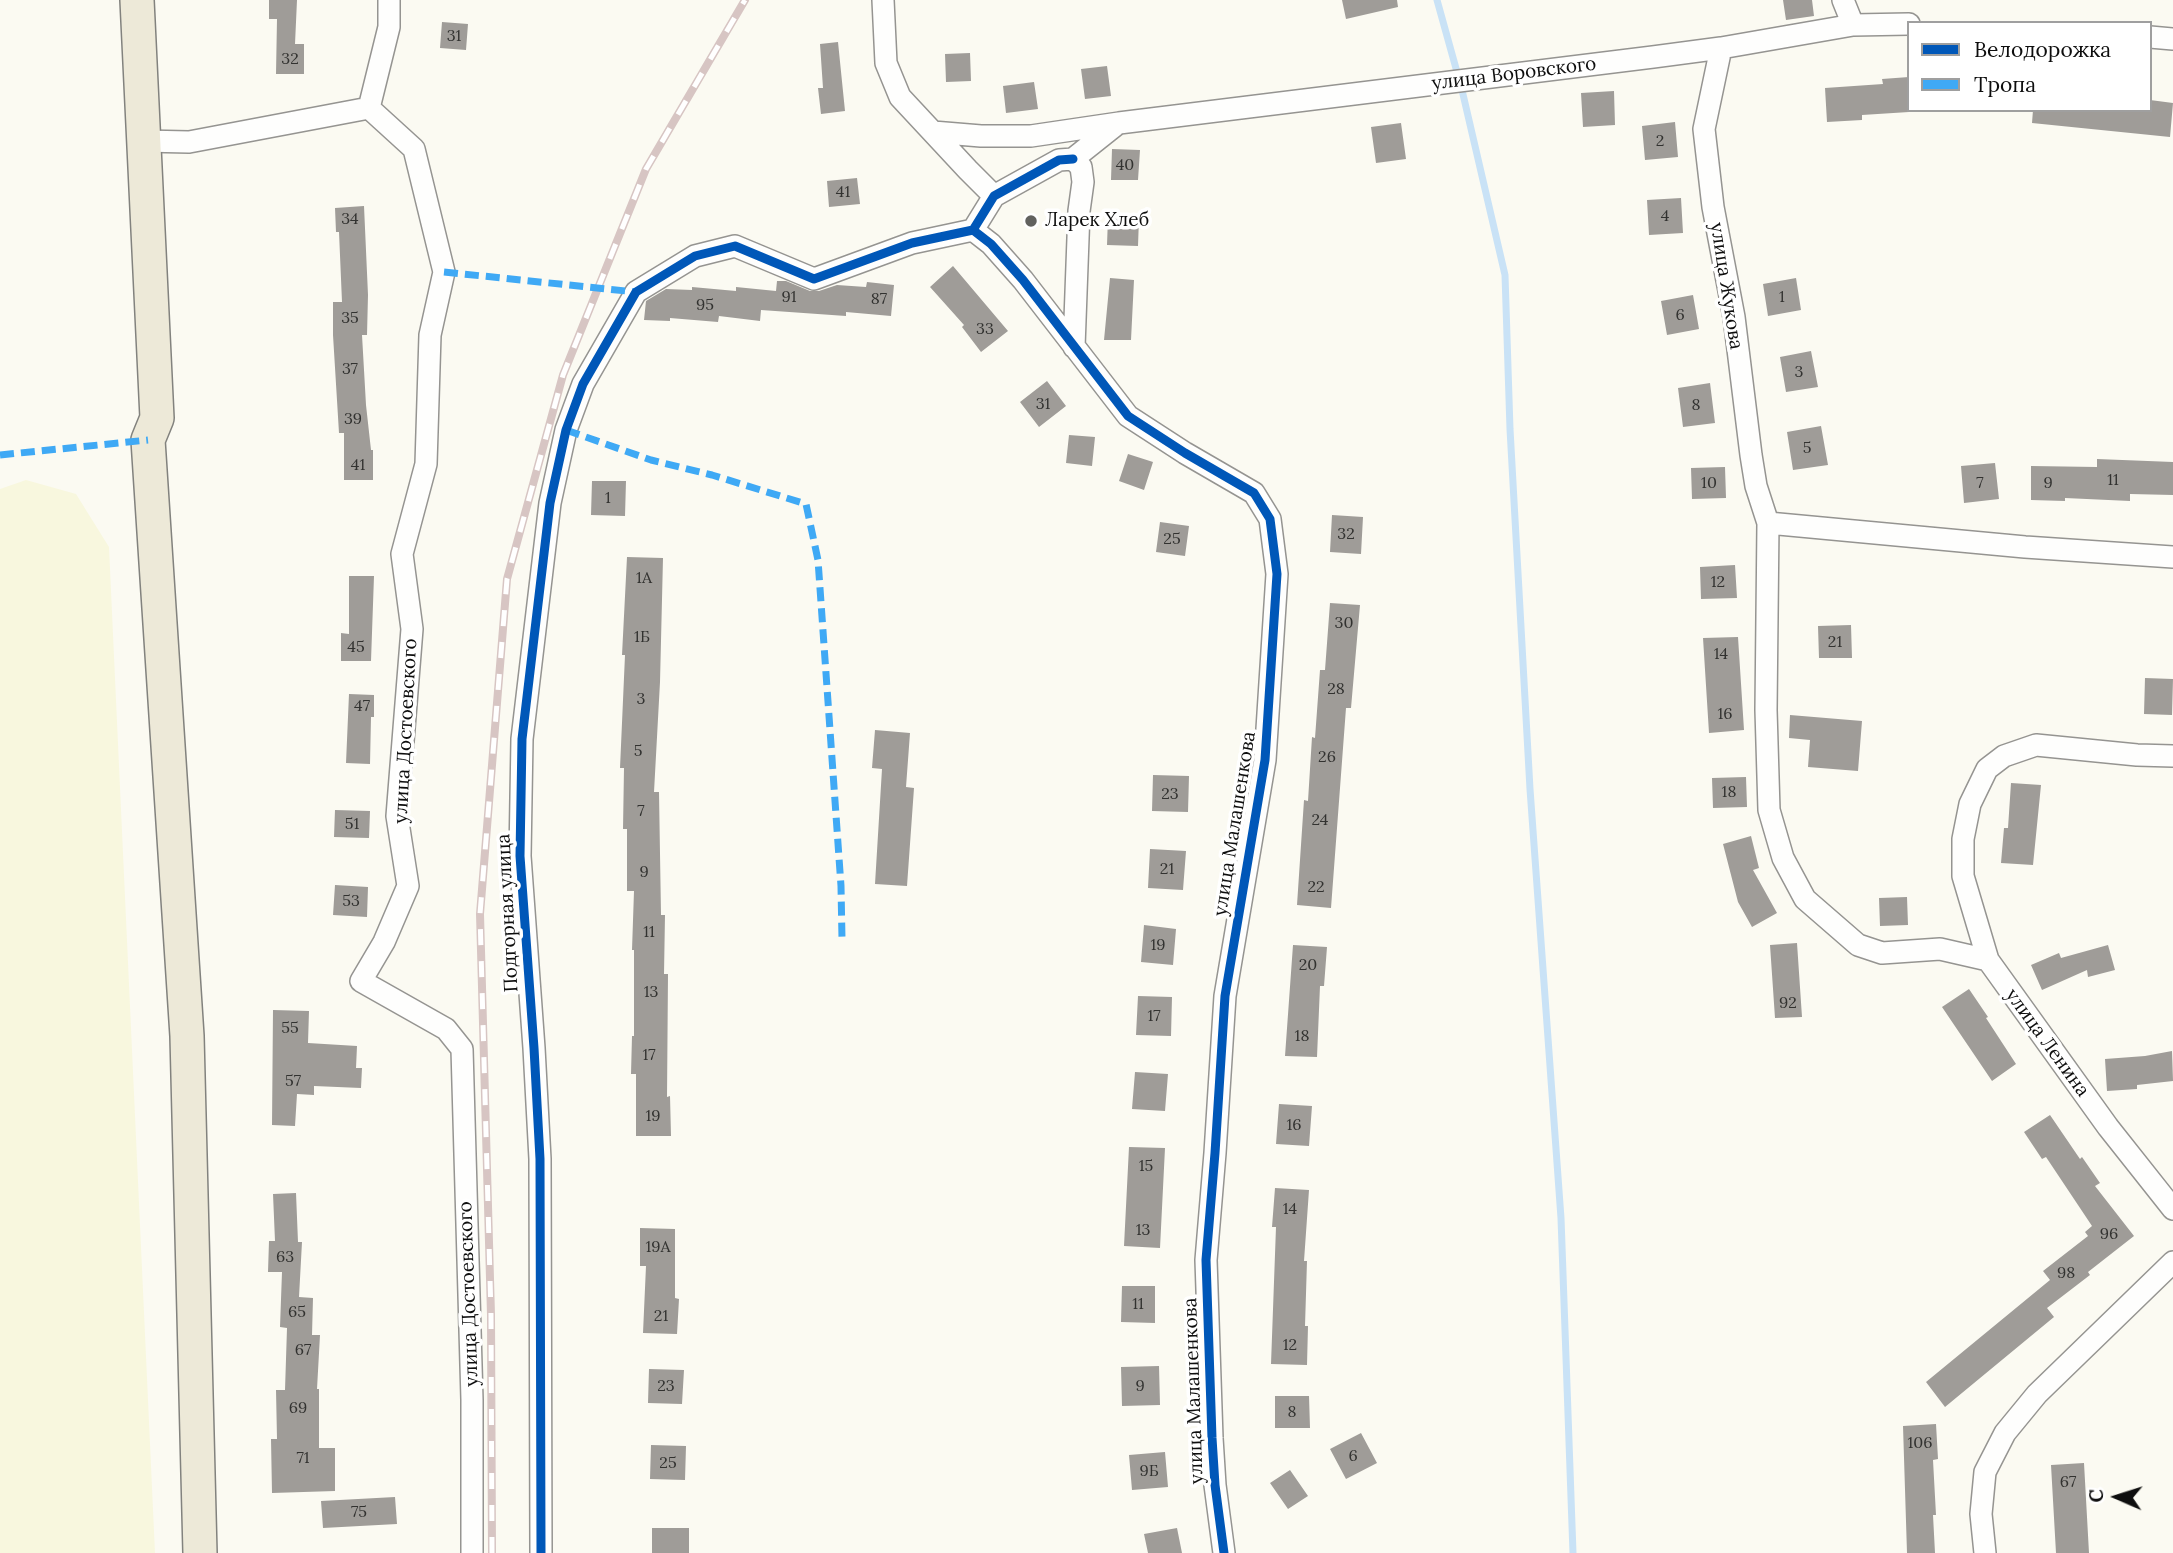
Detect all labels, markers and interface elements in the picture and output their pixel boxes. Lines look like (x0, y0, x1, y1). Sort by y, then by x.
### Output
legend (1907, 21, 2152, 112)
house number: 31 (447, 26, 461, 46)
text: Велодорожка (1974, 36, 2111, 63)
house number: 32 (281, 49, 299, 69)
street label: улица Воровского (1430, 53, 1598, 95)
text: Тропа (1974, 71, 2036, 98)
house number: 2 (1656, 131, 1664, 151)
house number: 40 (1116, 155, 1134, 175)
house number: 41 (836, 182, 850, 202)
house number: 4 (1661, 206, 1669, 226)
house number: 34 (341, 209, 359, 229)
place label: Ларек Хлеб (1045, 210, 1149, 232)
marker: Ларек Хлеб (1023, 213, 1039, 229)
street label: улица Жукова (1705, 221, 1747, 351)
house number: 91 (781, 287, 797, 307)
house number: 1 (1779, 287, 1785, 307)
house number: 87 (871, 289, 887, 309)
house number: 95 (696, 295, 714, 315)
house number: 6 (1675, 305, 1685, 325)
house number: 35 (341, 308, 359, 328)
house number: 33 (976, 319, 994, 339)
house number: 37 (342, 359, 358, 379)
house number: 3 (1795, 362, 1803, 382)
house number: 31 (1036, 394, 1050, 414)
house number: 8 (1692, 395, 1700, 415)
house number: 39 (344, 409, 362, 429)
house number: 5 (1803, 438, 1811, 458)
house number: 41 (351, 455, 365, 475)
house number: 11 (2107, 470, 2119, 490)
house number: 10 (1701, 473, 1717, 493)
house number: 7 (1976, 473, 1984, 493)
house number: 9 (2043, 473, 2053, 493)
house number: 1 (605, 488, 611, 508)
house number: 32 (1337, 524, 1355, 544)
house number: 25 (1163, 529, 1181, 549)
house number: 1А (636, 568, 652, 588)
house number: 12 (1711, 572, 1725, 592)
house number: 30 (1335, 613, 1353, 633)
house number: 1Б (634, 627, 650, 647)
house number: 21 (1828, 632, 1842, 652)
house number: 45 (347, 637, 365, 657)
street label: улица Достоевского (390, 638, 422, 824)
house number: 14 (1714, 644, 1728, 664)
house number: 28 (1327, 679, 1345, 699)
house number: 3 (637, 689, 645, 709)
house number: 47 (354, 696, 370, 716)
house number: 16 (1717, 704, 1733, 724)
street label: улица Малашенкова (1209, 730, 1261, 918)
house number: 5 (634, 741, 642, 761)
house number: 26 (1318, 747, 1336, 767)
house number: 18 (1722, 782, 1736, 802)
house number: 23 (1161, 784, 1179, 804)
house number: 7 (637, 801, 645, 821)
house number: 24 (1312, 810, 1328, 830)
house number: 51 (345, 814, 359, 834)
street label: Подгорная улица (492, 833, 524, 993)
house number: 21 (1160, 859, 1174, 879)
house number: 9 (639, 862, 649, 882)
house number: 22 (1307, 877, 1325, 897)
house number: 53 (342, 891, 360, 911)
house number: 11 (643, 922, 655, 942)
house number: 19 (1150, 935, 1166, 955)
house number: 20 (1299, 955, 1317, 975)
house number: 13 (644, 982, 658, 1002)
street label: улица Ленина (2000, 984, 2094, 1102)
house number: 92 (1779, 993, 1797, 1013)
house number: 17 (1147, 1006, 1161, 1026)
house number: 55 (281, 1018, 299, 1038)
house number: 18 (1295, 1026, 1309, 1046)
house number: 17 (642, 1045, 656, 1065)
house number: 57 (285, 1071, 301, 1091)
house number: 19 (645, 1106, 661, 1126)
house number: 16 (1286, 1115, 1302, 1135)
house number: 15 (1139, 1156, 1153, 1176)
house number: 14 (1283, 1199, 1297, 1219)
street label: улица Достоевского (454, 1201, 484, 1387)
house number: 13 (1136, 1220, 1150, 1240)
house number: 96 (2100, 1224, 2118, 1244)
house number: 19А (645, 1237, 671, 1257)
house number: 63 (276, 1247, 294, 1267)
house number: 98 (2057, 1263, 2075, 1283)
house number: 11 (1132, 1294, 1144, 1314)
street label: улица Малашенкова (1179, 1297, 1209, 1485)
house number: 65 (288, 1302, 306, 1322)
house number: 21 (654, 1306, 668, 1326)
house number: 12 (1283, 1335, 1297, 1355)
house number: 67 (295, 1340, 311, 1360)
house number: 23 (657, 1376, 675, 1396)
house number: 9 (1135, 1376, 1145, 1396)
house number: 69 (289, 1398, 307, 1418)
house number: 8 (1288, 1402, 1296, 1422)
house number: 106 (1907, 1433, 1933, 1453)
house number: 6 (1348, 1446, 1358, 1466)
house number: 71 (296, 1448, 310, 1468)
house number: 25 (659, 1453, 677, 1473)
house number: 9Б (1139, 1461, 1159, 1481)
north arrow (2082, 1462, 2152, 1532)
house number: 67 (2060, 1472, 2076, 1492)
text: С (2084, 1489, 2108, 1503)
house number: 75 (351, 1502, 367, 1522)

